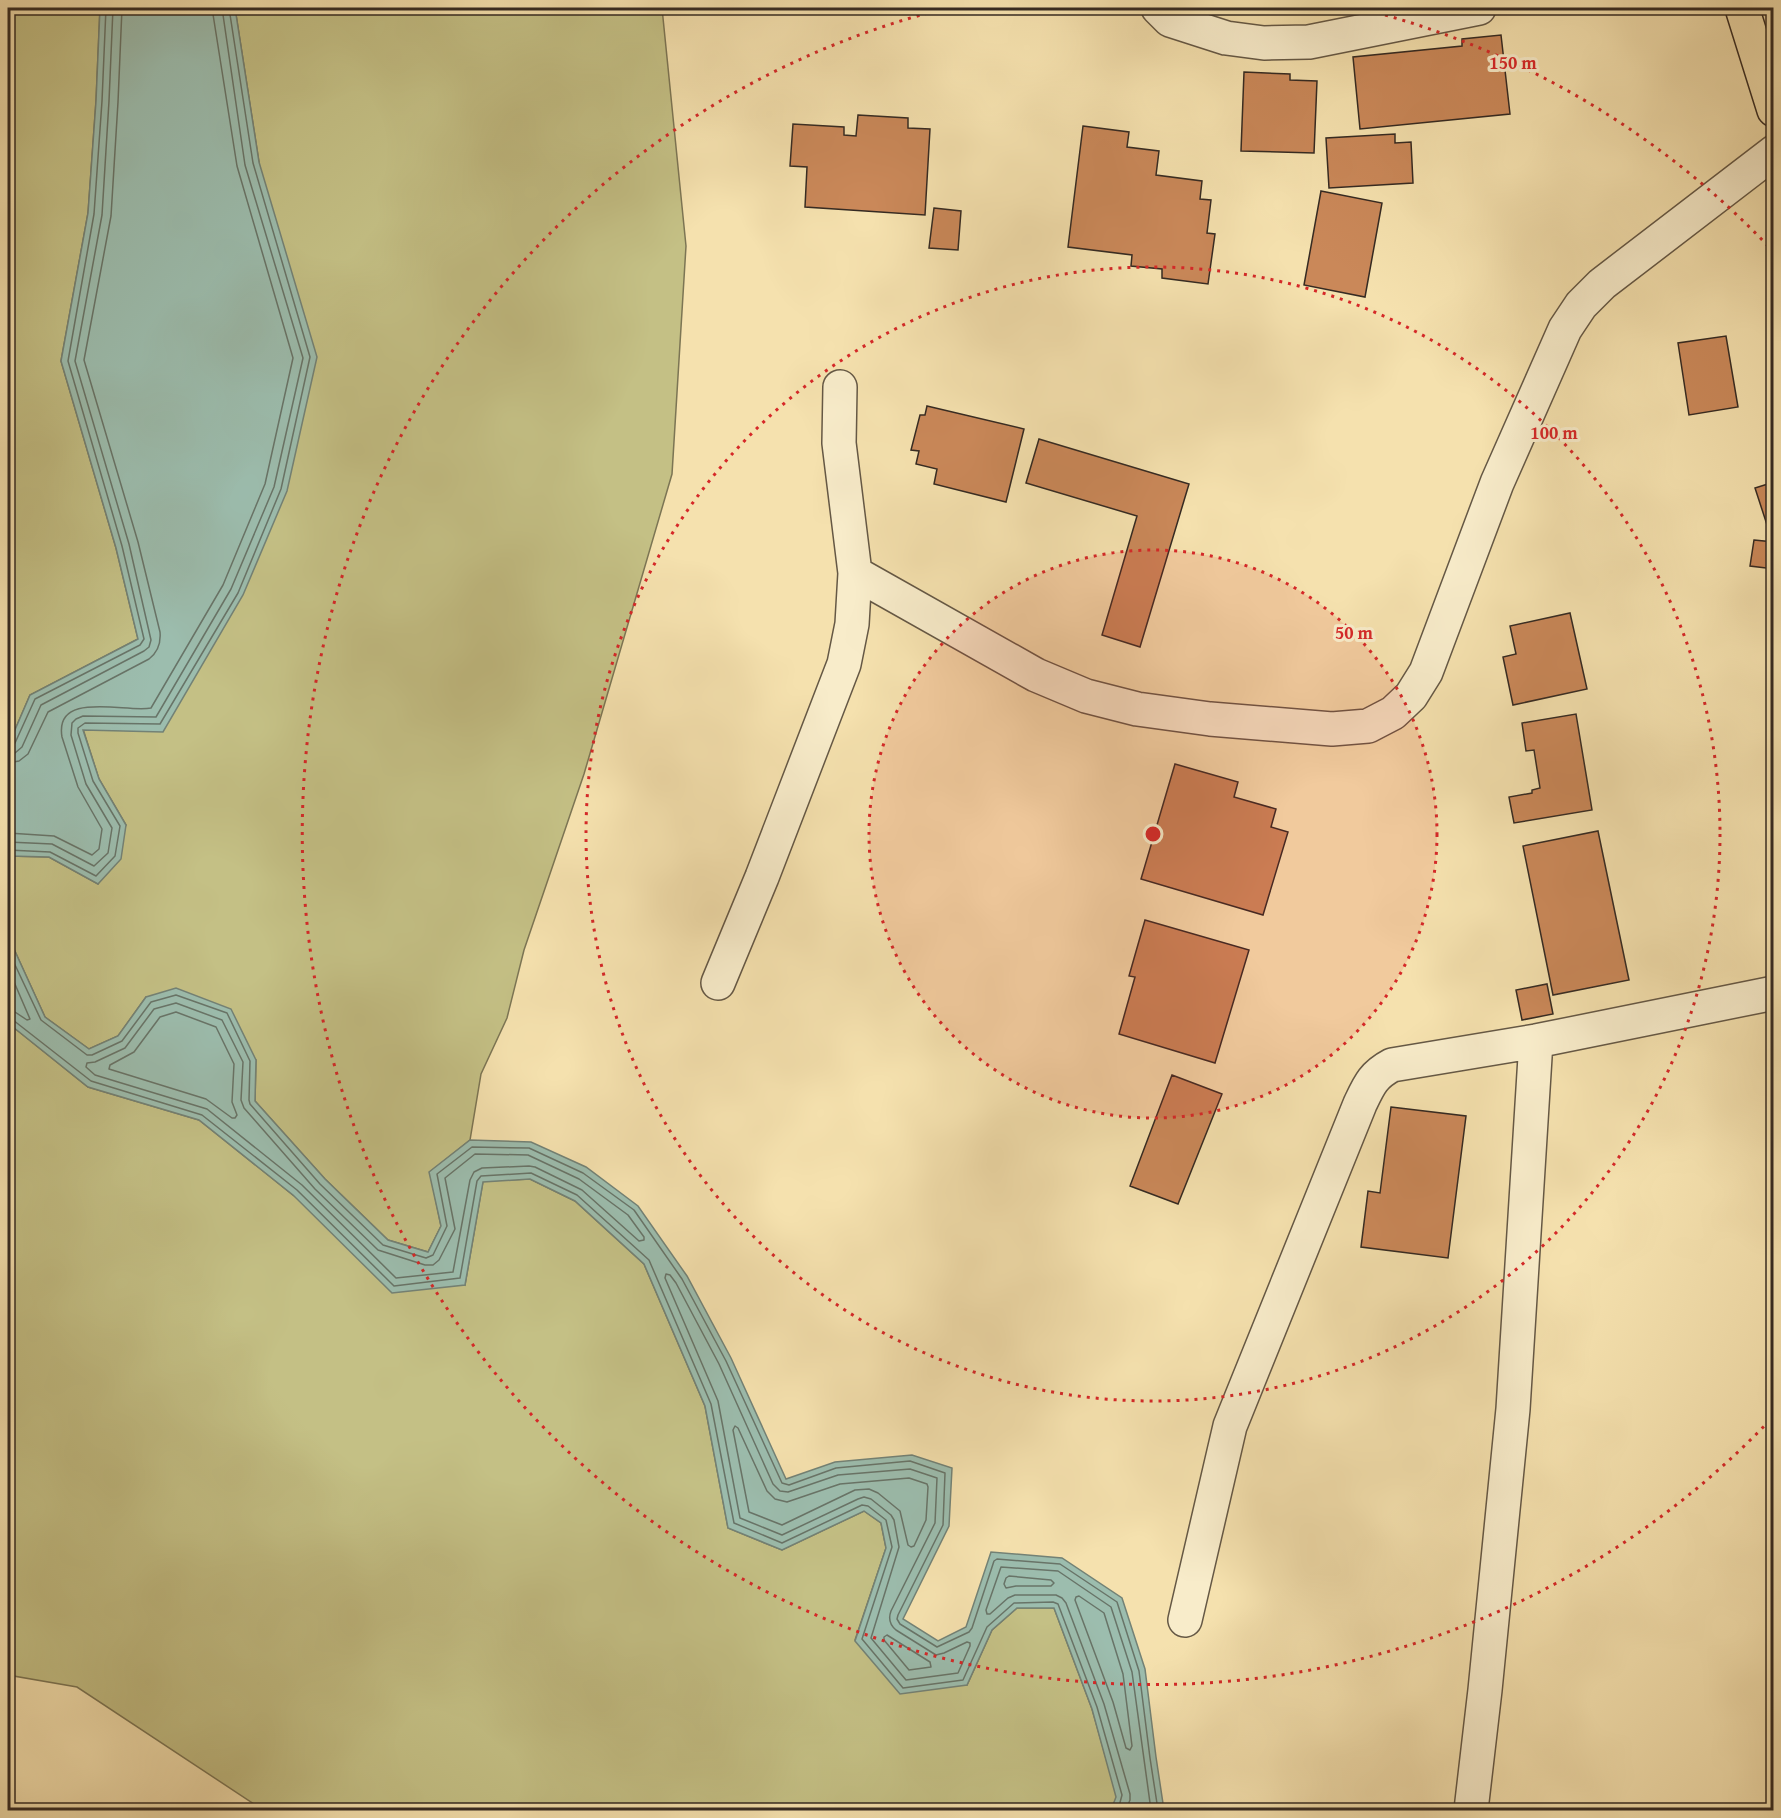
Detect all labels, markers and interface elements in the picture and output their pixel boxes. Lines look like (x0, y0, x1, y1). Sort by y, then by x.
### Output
text: 150 m (1489, 49, 1537, 76)
text: 100 m (1530, 419, 1578, 446)
text: 50 m (1335, 619, 1374, 646)
centre of rings (1143, 824, 1163, 844)

